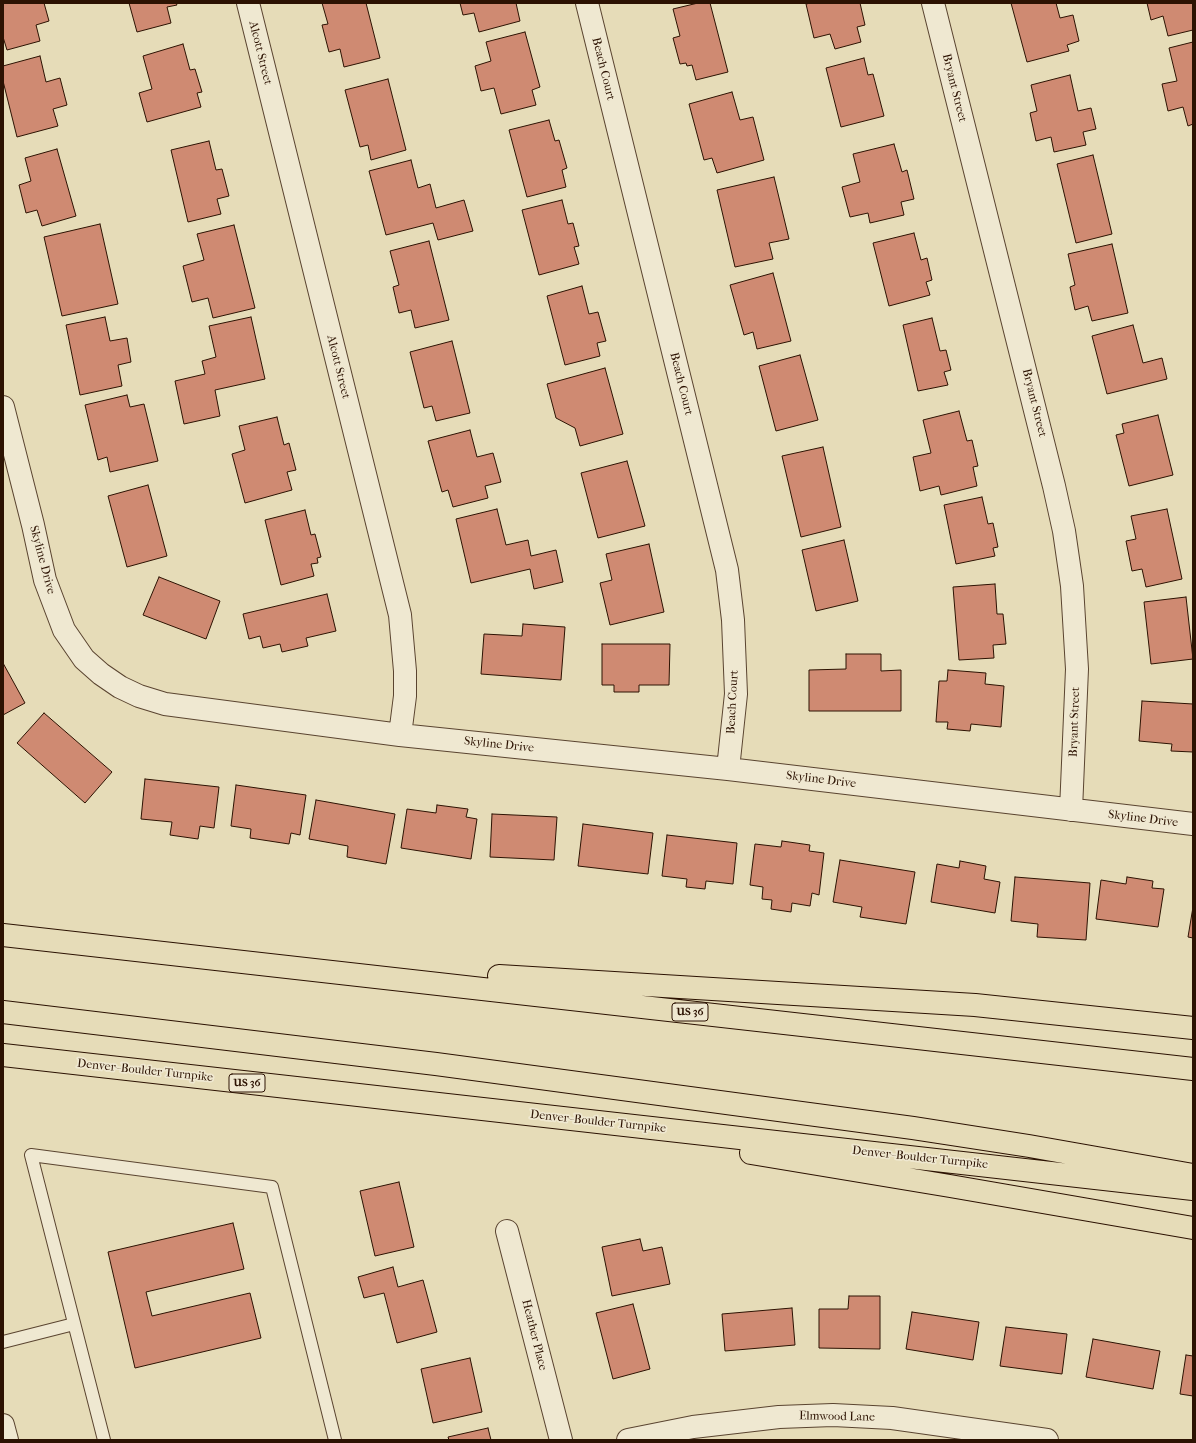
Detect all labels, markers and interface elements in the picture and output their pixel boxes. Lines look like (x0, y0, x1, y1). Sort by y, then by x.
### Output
street label: Alcott Street (245, 20, 275, 86)
street label: Beach Court (588, 36, 618, 102)
street label: Bryant Street (939, 52, 969, 124)
street label: Alcott Street (323, 334, 353, 400)
street label: Beach Court (666, 351, 696, 417)
street label: Bryant Street (1019, 367, 1049, 439)
street label: Skyline Drive (26, 524, 58, 596)
street label: Beach Court (724, 670, 742, 734)
street label: Bryant Street (1067, 687, 1083, 757)
street label: Skyline Drive (463, 734, 535, 756)
street label: Skyline Drive (785, 769, 857, 791)
street label: Skyline Drive (1107, 808, 1179, 830)
road number: US 36 (672, 1003, 708, 1021)
street label: Denver–Boulder Turnpike (76, 1057, 214, 1085)
road number: US 36 (229, 1074, 265, 1092)
street label: Denver–Boulder Turnpike (529, 1108, 667, 1136)
street label: Denver–Boulder Turnpike (851, 1144, 989, 1172)
street label: Heather Place (518, 1298, 550, 1372)
street label: Elmwood Lane (799, 1409, 875, 1425)

